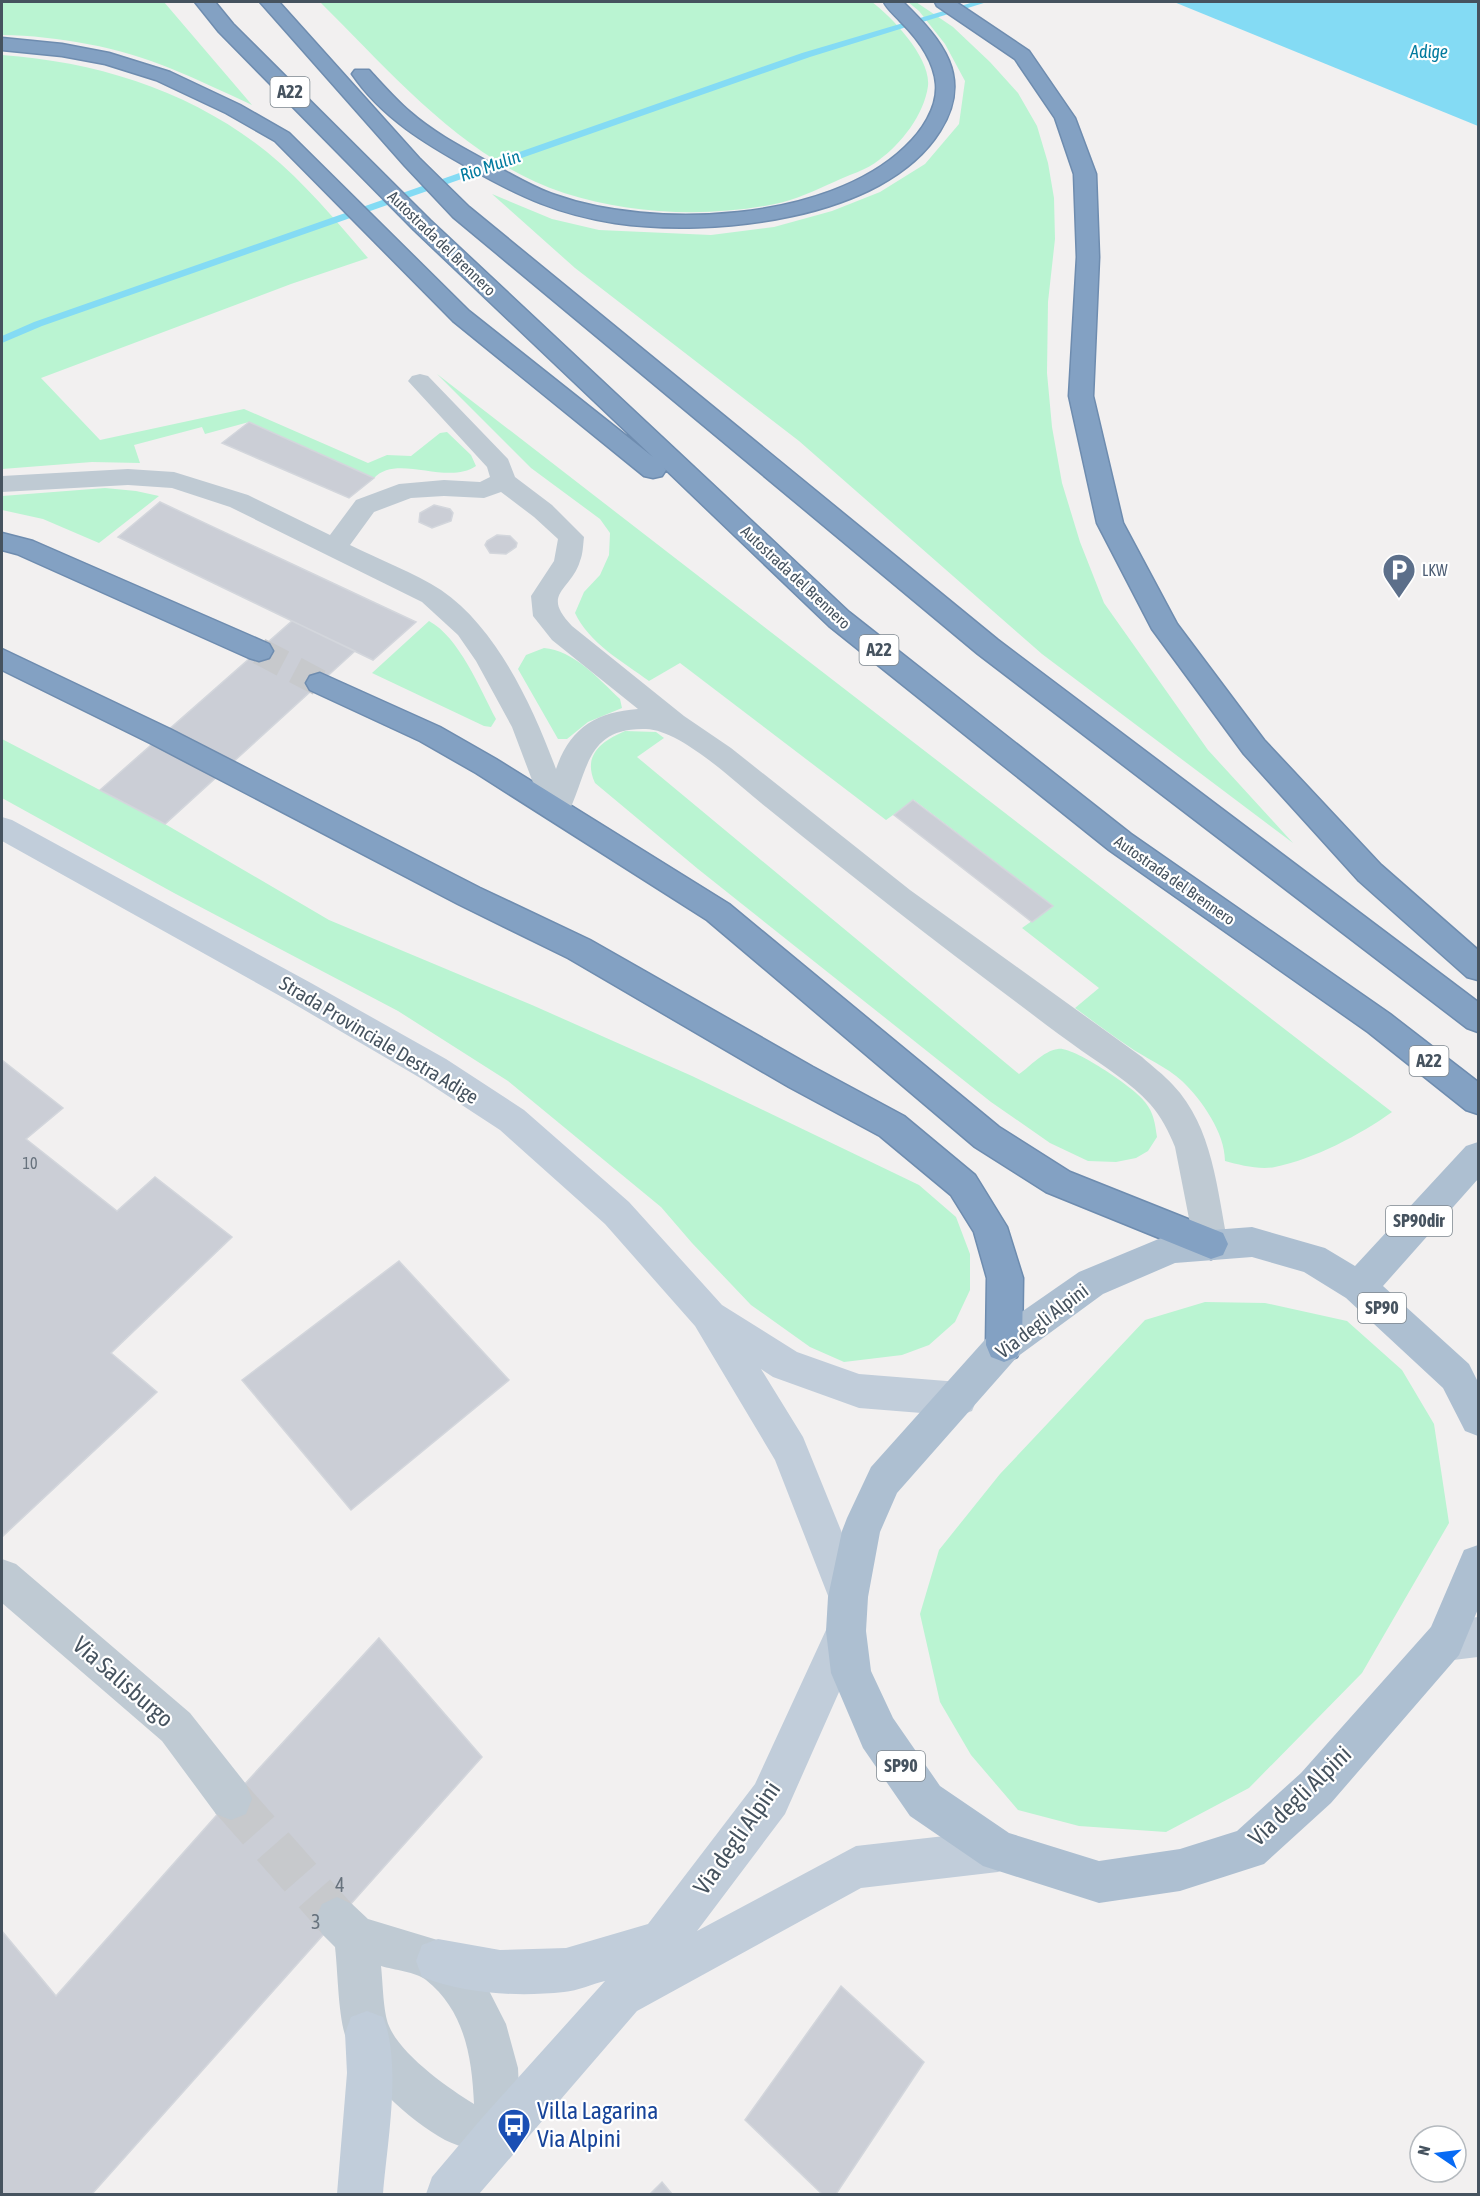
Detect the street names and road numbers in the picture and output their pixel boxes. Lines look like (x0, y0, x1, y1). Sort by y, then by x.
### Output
road number: A22 (270, 77, 310, 107)
street label: Autostrada del Brennero (384, 187, 500, 299)
street label: Autostrada del Brennero (738, 522, 854, 632)
road number: A22 (860, 635, 898, 665)
street label: Autostrada del Brennero (1111, 832, 1239, 928)
street label: Strada Provinciale Destra Adige (276, 971, 483, 1108)
road number: A22 (1410, 1046, 1448, 1076)
road number: SP90dir (1386, 1206, 1452, 1236)
street label: Via degli Alpini (991, 1278, 1092, 1363)
road number: SP90 (1358, 1293, 1406, 1323)
street label: Via Salisburgo (68, 1631, 179, 1732)
street label: Via degli Alpini (1243, 1740, 1356, 1851)
road number: SP90 (877, 1751, 925, 1781)
street label: Via degli Alpini (688, 1776, 785, 1899)

